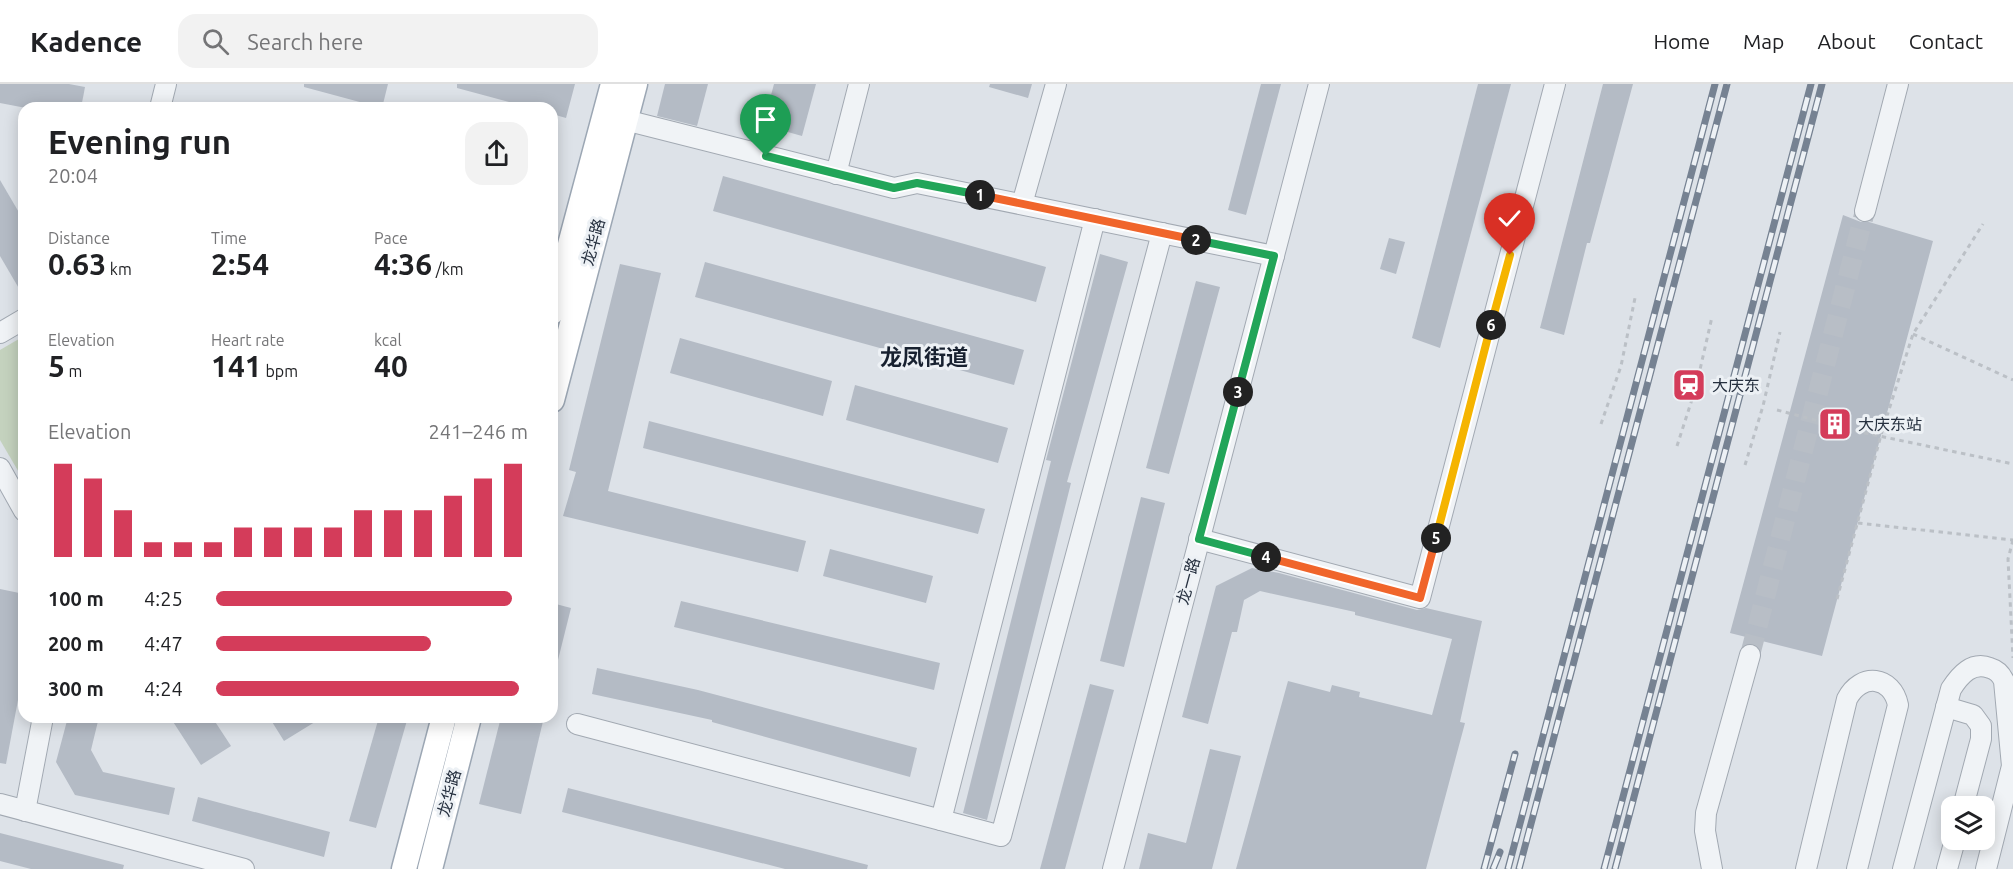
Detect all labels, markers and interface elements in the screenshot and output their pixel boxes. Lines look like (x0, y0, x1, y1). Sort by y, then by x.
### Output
search box (178, 14, 598, 68)
icon: search (199, 25, 232, 58)
text: Kadence (30, 26, 142, 57)
text: Search here (247, 29, 364, 54)
text: Home (1653, 29, 1710, 53)
text: Map (1743, 29, 1784, 53)
text: About (1817, 29, 1876, 53)
text: Contact (1909, 29, 1983, 53)
pin (740, 94, 791, 156)
icon: arrive (749, 103, 782, 136)
button: share (465, 122, 528, 185)
text: Evening run (48, 123, 231, 160)
text: 20:04 (48, 164, 98, 187)
pin: 1 (965, 180, 995, 210)
text: 1 (975, 186, 985, 204)
pin (1484, 193, 1535, 255)
icon: check (1493, 202, 1526, 235)
street label: 龙华路 (578, 216, 608, 268)
pin: 2 (1181, 225, 1211, 255)
text: Distance (48, 229, 110, 247)
text: Time (211, 229, 247, 247)
text: Pace (374, 229, 408, 247)
text: 2 (1191, 231, 1201, 249)
text: 0.63 (48, 247, 106, 281)
text: 2:54 (211, 247, 269, 281)
text: 4:36 (374, 247, 432, 281)
text: km (106, 260, 132, 278)
text: /km (432, 260, 464, 278)
pin: 6 (1476, 310, 1506, 340)
text: 6 (1486, 316, 1496, 334)
text: Elevation (48, 331, 115, 349)
text: Heart rate (211, 331, 285, 349)
text: kcal (374, 331, 402, 349)
district label: 龙凤街道 (880, 344, 968, 369)
text: 5 (48, 349, 65, 383)
text: 141 (211, 349, 262, 383)
text: 40 (374, 349, 408, 383)
text: m (65, 362, 82, 380)
text: bpm (262, 362, 298, 380)
station icon: 大庆东 (1671, 367, 1707, 403)
place label: 大庆东 (1712, 376, 1760, 394)
pin: 3 (1223, 377, 1253, 407)
text: 3 (1233, 383, 1243, 401)
building icon: 大庆东站 (1817, 406, 1853, 442)
place label: 大庆东站 (1858, 415, 1922, 433)
text: Elevation (48, 420, 131, 443)
text: 241–246 m (429, 420, 528, 443)
pin: 5 (1421, 523, 1451, 553)
text: 5 (1431, 529, 1441, 547)
pin: 4 (1251, 542, 1281, 572)
text: 4 (1261, 548, 1271, 566)
street label: 龙一路 (1173, 555, 1203, 607)
text: 100 m (48, 587, 104, 610)
text: 4:25 (144, 587, 183, 610)
text: 200 m (48, 632, 104, 655)
text: 4:47 (144, 632, 183, 655)
text: 300 m (48, 677, 104, 700)
text: 4:24 (144, 677, 183, 700)
street label: 龙华路 (434, 767, 464, 819)
map controls (1941, 796, 1995, 850)
button: layers (1941, 796, 1995, 850)

